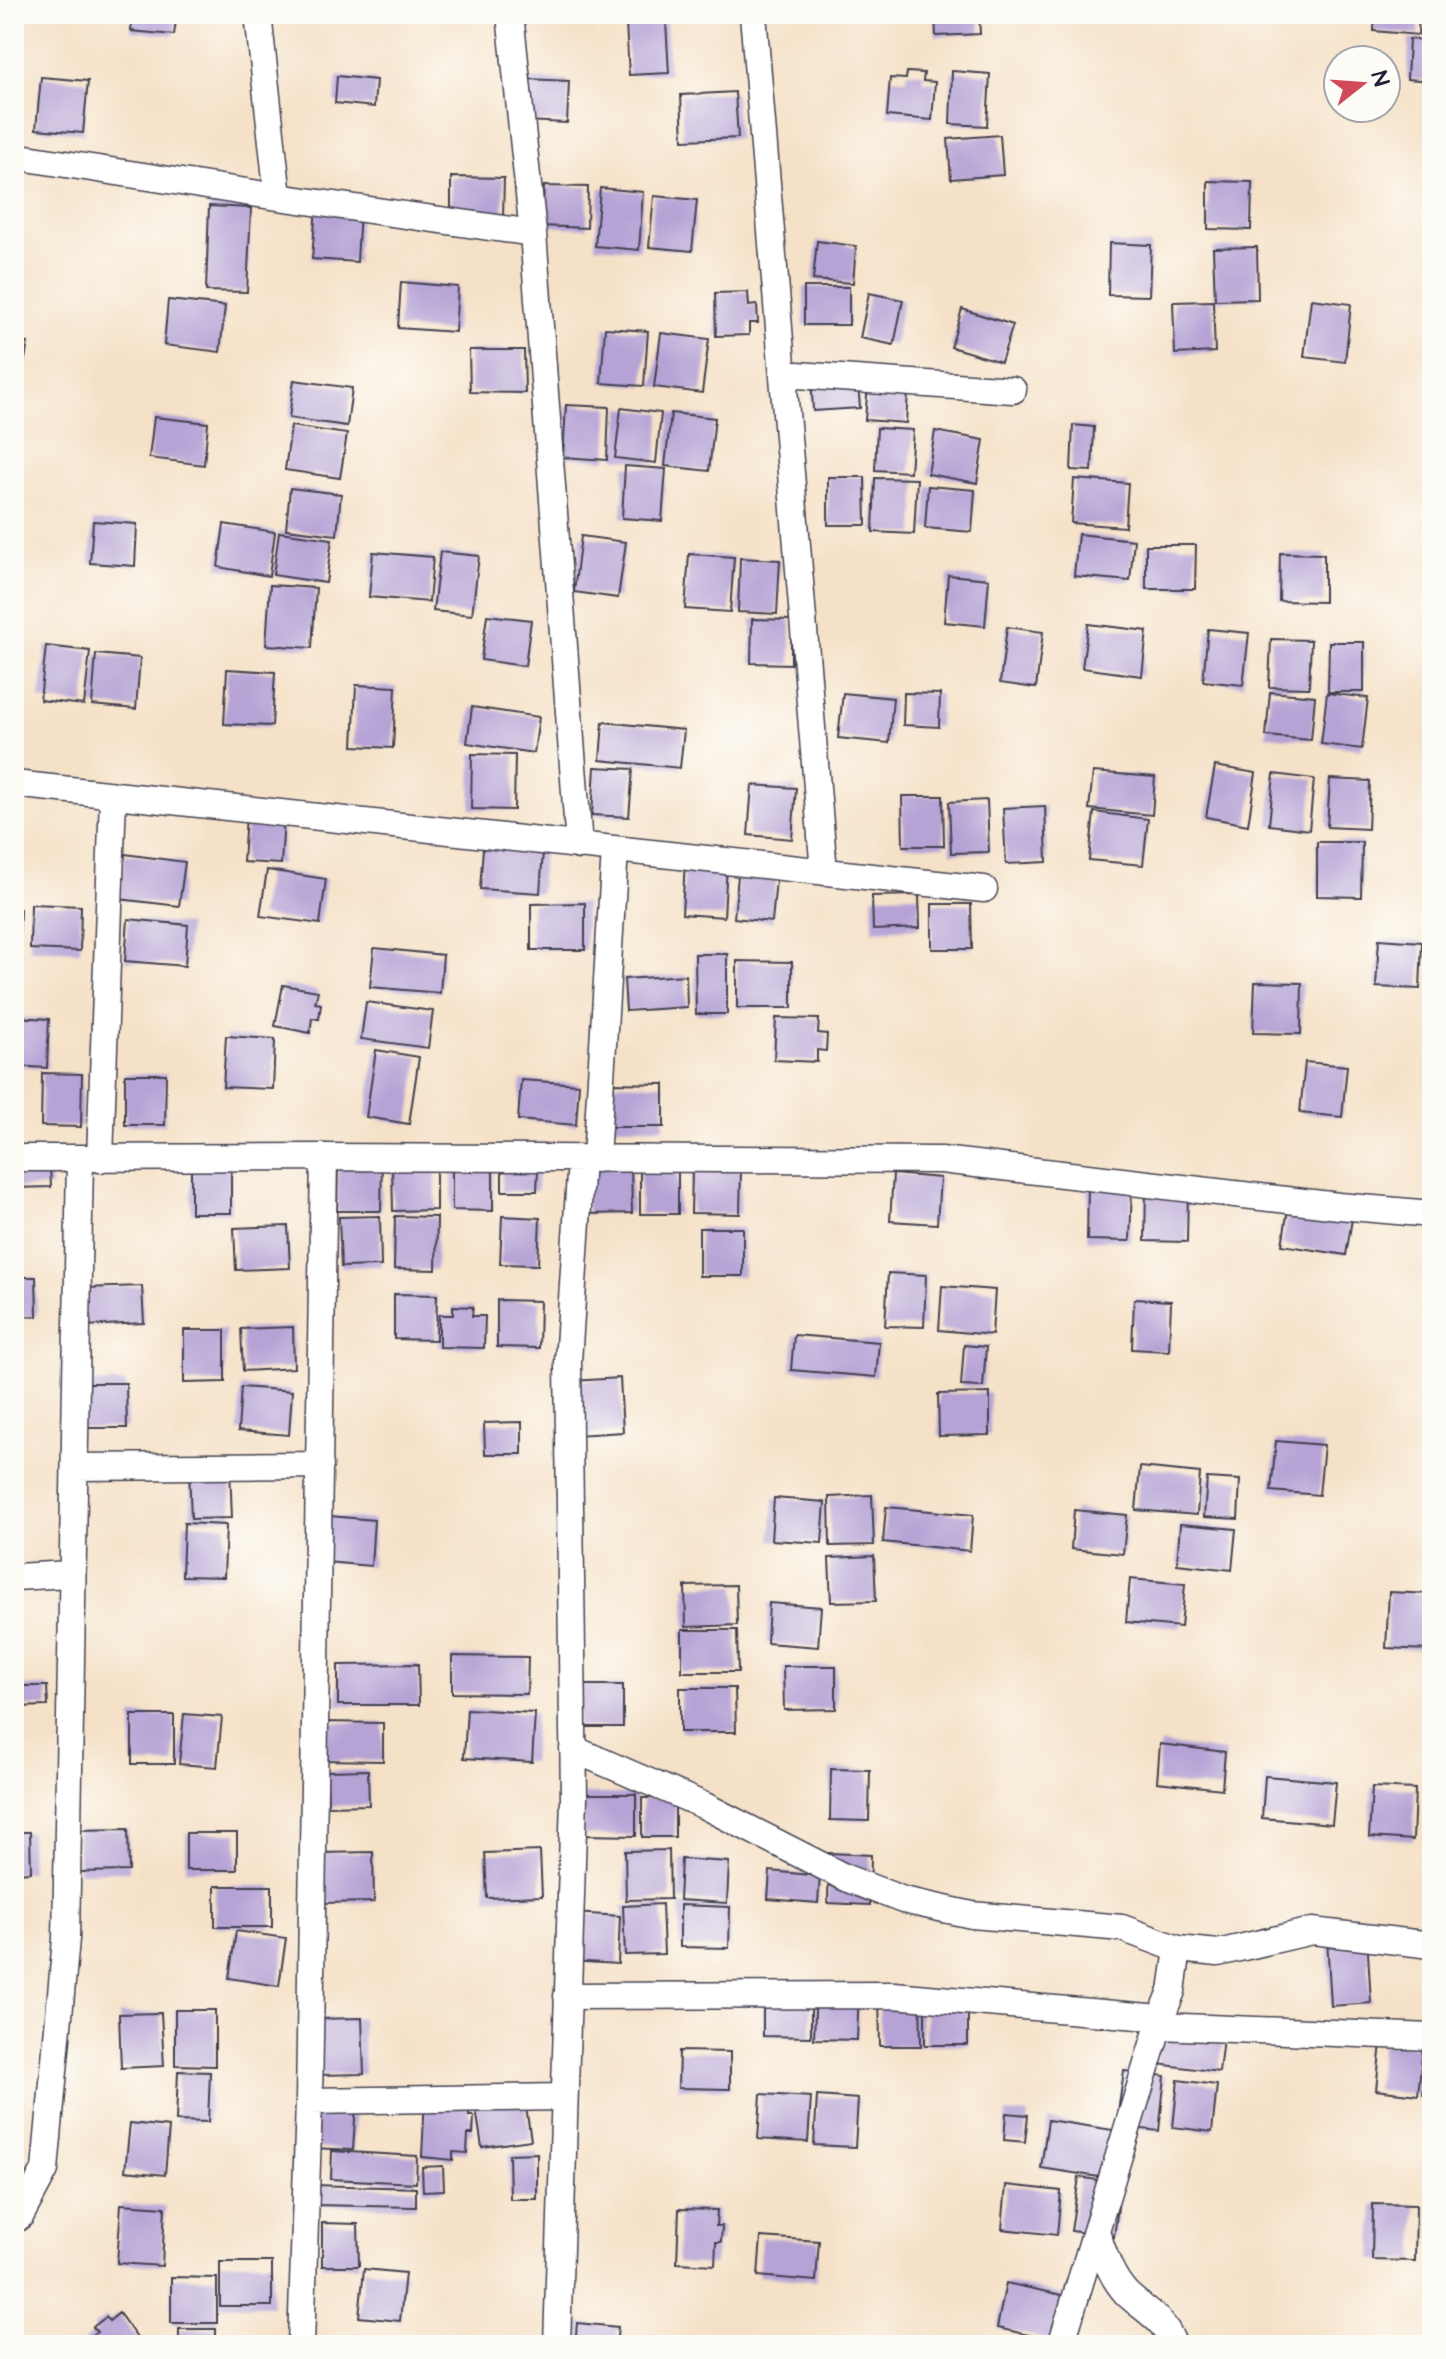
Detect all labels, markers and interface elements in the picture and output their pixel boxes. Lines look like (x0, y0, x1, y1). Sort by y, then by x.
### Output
north arrow (1322, 44, 1402, 124)
text: N (1363, 67, 1397, 90)

